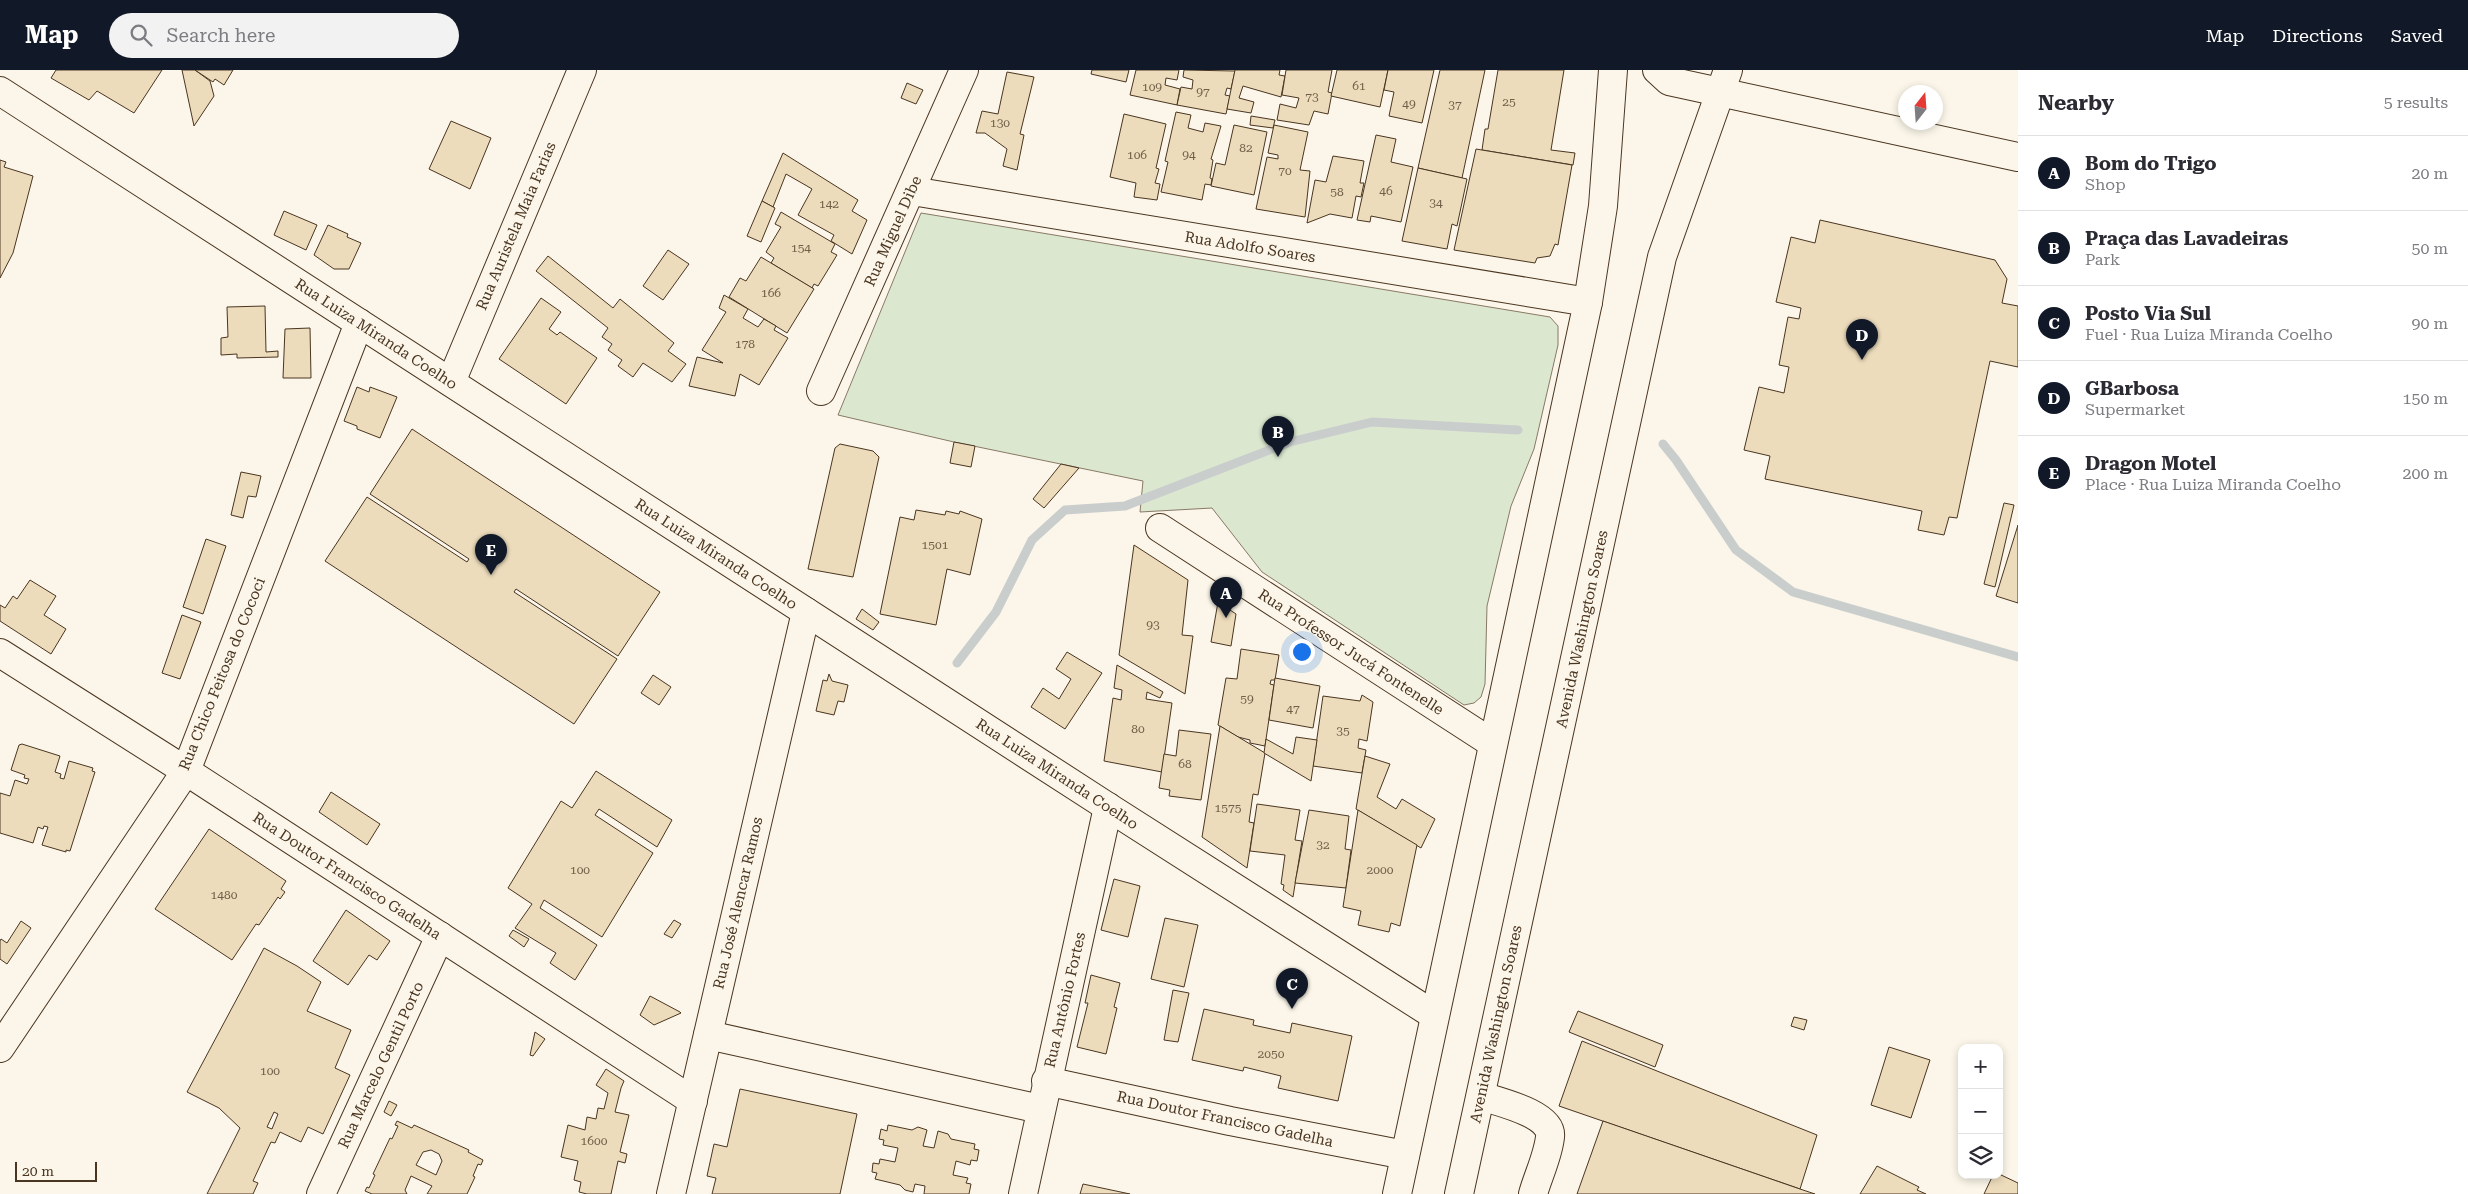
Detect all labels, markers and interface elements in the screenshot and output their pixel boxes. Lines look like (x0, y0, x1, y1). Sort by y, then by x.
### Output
search box (109, 13, 459, 58)
text: Map (25, 21, 79, 49)
icon: search (127, 21, 155, 49)
text: Search here (167, 24, 275, 47)
text: Map (2206, 25, 2244, 46)
text: Directions (2272, 25, 2363, 46)
text: Saved (2391, 25, 2443, 46)
house number: 61 (1352, 79, 1366, 93)
house number: 109 (1142, 80, 1162, 94)
house number: 97 (1196, 85, 1210, 99)
north arrow (1898, 85, 1943, 130)
house number: 73 (1305, 90, 1319, 104)
text: Nearby (2038, 91, 2114, 115)
text: 5 results (2384, 93, 2448, 112)
house number: 25 (1502, 95, 1516, 109)
house number: 49 (1402, 97, 1416, 111)
house number: 37 (1448, 98, 1462, 112)
house number: 130 (990, 116, 1010, 130)
street label: Rua Auristela Maia Farias (472, 139, 560, 313)
house number: 82 (1239, 141, 1253, 155)
house number: 106 (1127, 148, 1147, 162)
house number: 94 (1182, 148, 1196, 162)
text: Bom do Trigo (2085, 152, 2217, 175)
house number: 70 (1278, 164, 1292, 178)
text: A (2048, 164, 2060, 183)
text: 20 m (2411, 164, 2448, 183)
street label: Rua Miguel Dibe (861, 173, 925, 289)
text: Shop (2085, 175, 2126, 194)
house number: 46 (1379, 184, 1393, 198)
house number: 58 (1330, 185, 1344, 199)
house number: 34 (1429, 196, 1443, 210)
house number: 142 (819, 197, 839, 211)
text: Praça das Lavadeiras (2085, 227, 2288, 250)
street label: Rua Adolfo Soares (1183, 228, 1317, 266)
text: B (2048, 239, 2060, 258)
text: 50 m (2411, 239, 2448, 258)
house number: 154 (791, 241, 811, 255)
text: Park (2085, 250, 2120, 269)
street label: Rua Luiza Miranda Coelho (291, 275, 461, 393)
house number: 166 (761, 286, 781, 300)
text: Posto Via Sul (2085, 302, 2211, 325)
text: C (2048, 314, 2060, 333)
text: 90 m (2411, 314, 2448, 333)
pin: D (1846, 319, 1878, 360)
text: Fuel · Rua Luiza Miranda Coelho (2085, 325, 2333, 344)
house number: 178 (735, 337, 755, 351)
text: GBarbosa (2085, 377, 2179, 400)
text: D (2048, 389, 2060, 408)
text: 150 m (2402, 389, 2448, 408)
text: Supermarket (2085, 400, 2185, 419)
pin: B (1262, 416, 1294, 457)
text: Dragon Motel (2085, 452, 2216, 475)
text: E (2049, 464, 2059, 483)
text: 200 m (2402, 464, 2448, 483)
text: Place · Rua Luiza Miranda Coelho (2085, 475, 2341, 494)
street label: Rua Luiza Miranda Coelho (631, 495, 801, 613)
street label: Avenida Washington Soares (1552, 528, 1612, 730)
pin: E (475, 534, 507, 575)
house number: 1501 (922, 538, 949, 552)
street label: Rua Chico Feitosa do Cococi (175, 575, 269, 773)
pin: A (1210, 577, 1242, 618)
street label: Rua Professor Jucá Fontenelle (1255, 585, 1447, 719)
house number: 93 (1146, 618, 1160, 632)
your location (1289, 639, 1315, 665)
house number: 59 (1240, 692, 1254, 706)
house number: 47 (1286, 702, 1300, 716)
street label: Rua Luiza Miranda Coelho (972, 715, 1142, 833)
house number: 80 (1131, 722, 1145, 736)
house number: 35 (1336, 724, 1350, 738)
house number: 68 (1178, 757, 1192, 771)
house number: 1575 (1215, 801, 1242, 815)
street label: Rua Doutor Francisco Gadelha (250, 808, 444, 944)
street label: Rua José Alencar Ramos (709, 815, 767, 991)
house number: 32 (1316, 838, 1330, 852)
house number: 100 (570, 863, 590, 877)
house number: 2000 (1367, 863, 1394, 877)
house number: 1480 (211, 888, 238, 902)
street label: Avenida Washington Soares (1466, 923, 1526, 1125)
street label: Rua Antônio Fortes (1041, 931, 1089, 1069)
pin: C (1276, 968, 1308, 1009)
street label: Rua Marcelo Gentil Porto (334, 979, 428, 1151)
map controls (1958, 1044, 2003, 1179)
button: + (1958, 1044, 2003, 1089)
house number: 2050 (1258, 1047, 1285, 1061)
house number: 100 (260, 1064, 280, 1078)
street label: Rua Doutor Francisco Gadelha (1115, 1087, 1335, 1151)
button: − (1958, 1089, 2003, 1134)
house number: 1600 (581, 1134, 608, 1148)
button: layers (1958, 1134, 2003, 1179)
scale bar (15, 1159, 98, 1182)
text: 20 m (22, 1163, 54, 1179)

